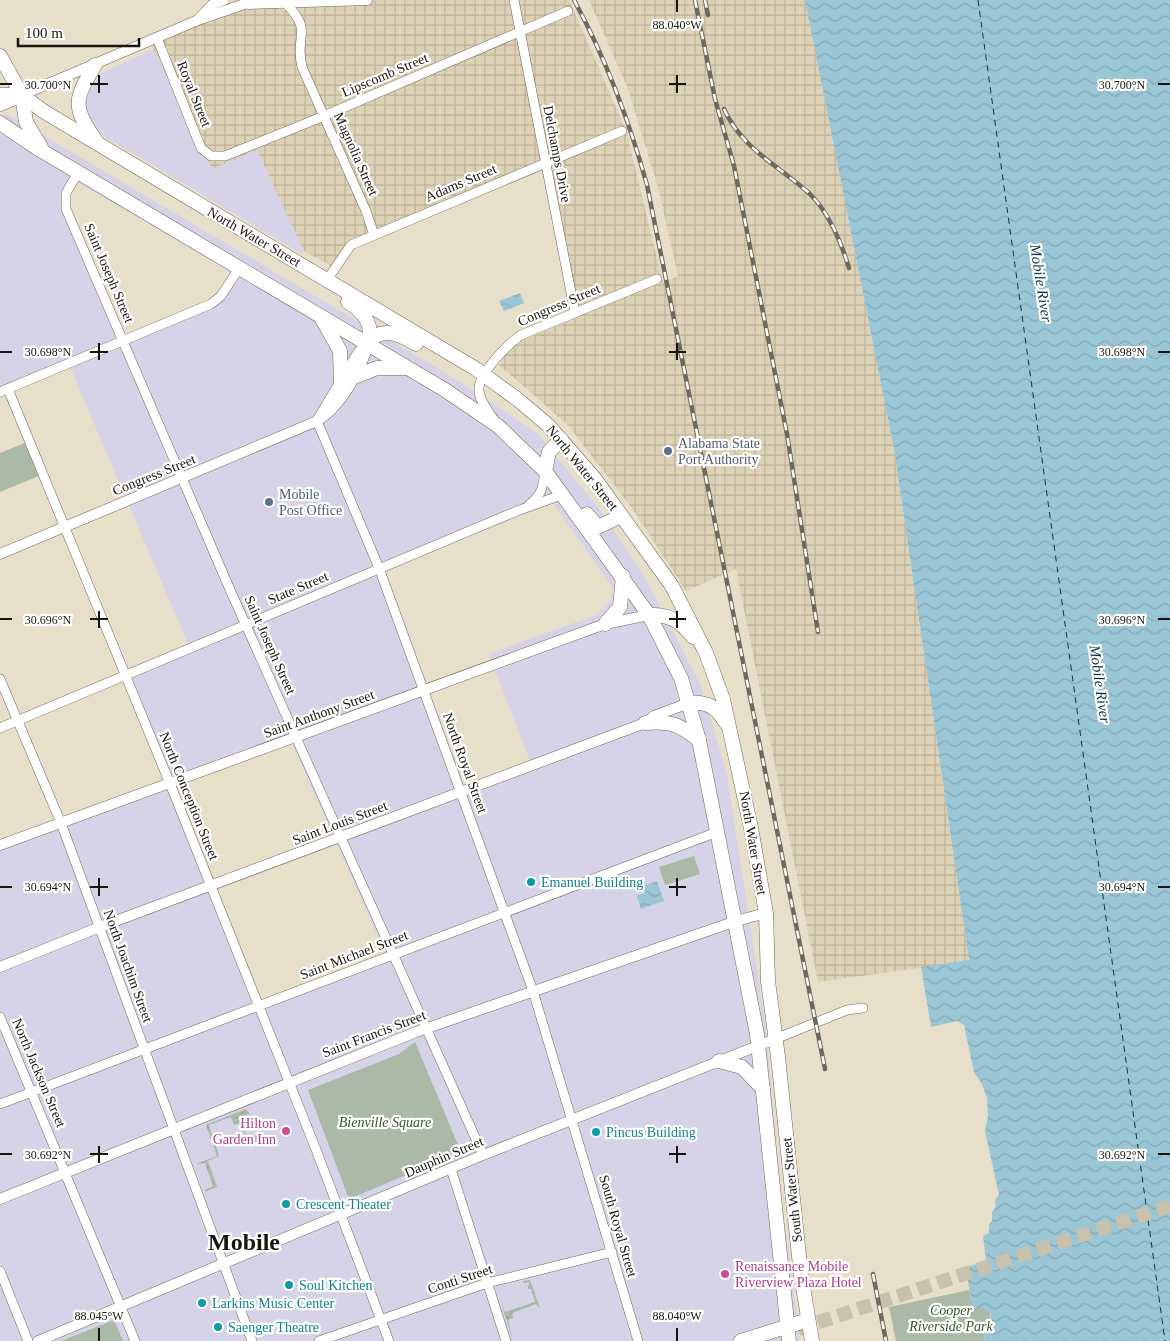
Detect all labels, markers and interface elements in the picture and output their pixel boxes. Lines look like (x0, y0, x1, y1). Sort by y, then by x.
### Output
scale bar (18, 15, 139, 47)
text: 88.040°W (652, 18, 702, 32)
text: 100 m (25, 25, 63, 41)
street label: Lipscomb Street (340, 50, 430, 100)
street label: Royal Street (174, 59, 214, 129)
text: 30.700°N (25, 78, 72, 92)
text: 30.700°N (1099, 78, 1146, 92)
street label: Delchamps Drive (540, 104, 574, 204)
street label: Magnolia Street (331, 110, 381, 198)
street label: Adams Street (423, 161, 499, 205)
street label: North Water Street (205, 204, 303, 270)
street label: Saint Joseph Street (81, 221, 137, 325)
water label: Mobile River (1027, 242, 1055, 323)
street label: Congress Street (515, 281, 603, 329)
text: 30.698°N (25, 345, 72, 359)
text: 30.698°N (1099, 345, 1146, 359)
street label: North Water Street (543, 422, 621, 514)
place label: Alabama State Port Authority (678, 436, 760, 467)
marker: Alabama State Port Authority (662, 445, 674, 457)
street label: Congress Street (110, 451, 198, 498)
place label: Mobile Post Office (279, 487, 342, 518)
marker: Mobile Post Office (263, 496, 275, 508)
street label: State Street (266, 569, 331, 607)
street label: Saint Joseph Street (241, 593, 299, 697)
text: 30.696°N (25, 613, 72, 627)
text: 30.696°N (1099, 613, 1146, 627)
water label: Mobile River (1086, 643, 1113, 724)
street label: Saint Anthony Street (262, 687, 376, 741)
street label: North Royal Street (440, 711, 490, 815)
street label: North Conception Street (156, 730, 222, 862)
street label: North Water Street (736, 790, 770, 896)
street label: Saint Louis Street (290, 798, 390, 848)
place label: Emanuel Building (541, 875, 643, 890)
marker: Emanuel Building (525, 876, 537, 888)
text: 30.694°N (25, 880, 72, 894)
text: 30.694°N (1099, 880, 1146, 894)
street label: North Joachim Street (101, 908, 155, 1025)
street label: Saint Michael Street (298, 927, 410, 982)
street label: Saint Francis Street (320, 1007, 428, 1061)
street label: North Jackson Street (9, 1016, 69, 1130)
park label: Bienville Square (339, 1115, 431, 1130)
place label: Hilton Garden Inn (213, 1116, 276, 1147)
marker: Hilton Garden Inn (280, 1125, 292, 1137)
place label: Pincus Building (606, 1125, 696, 1140)
marker: Pincus Building (590, 1126, 602, 1138)
street label: Dauphin Street (402, 1134, 486, 1180)
street label: South Water Street (779, 1137, 805, 1243)
text: 30.692°N (25, 1148, 72, 1162)
text: 30.692°N (1099, 1148, 1146, 1162)
street label: South Royal Street (596, 1173, 640, 1279)
place label: Crescent Theater (296, 1197, 391, 1212)
marker: Crescent Theater (280, 1198, 292, 1210)
district label: Mobile (208, 1229, 280, 1255)
place label: Renaissance Mobile Riverview Plaza Hotel (735, 1259, 862, 1290)
street label: Conti Street (426, 1261, 494, 1297)
marker: Renaissance Mobile Riverview Plaza Hotel (719, 1268, 731, 1280)
place label: Soul Kitchen (299, 1278, 373, 1293)
marker: Soul Kitchen (283, 1279, 295, 1291)
place label: Larkins Music Center (212, 1296, 334, 1311)
marker: Larkins Music Center (196, 1297, 208, 1309)
park label: Cooper Riverside Park (908, 1303, 994, 1334)
text: 88.045°W (74, 1309, 124, 1323)
text: 88.040°W (652, 1309, 702, 1323)
place label: Saenger Theatre (228, 1320, 319, 1335)
marker: Saenger Theatre (212, 1321, 224, 1333)

